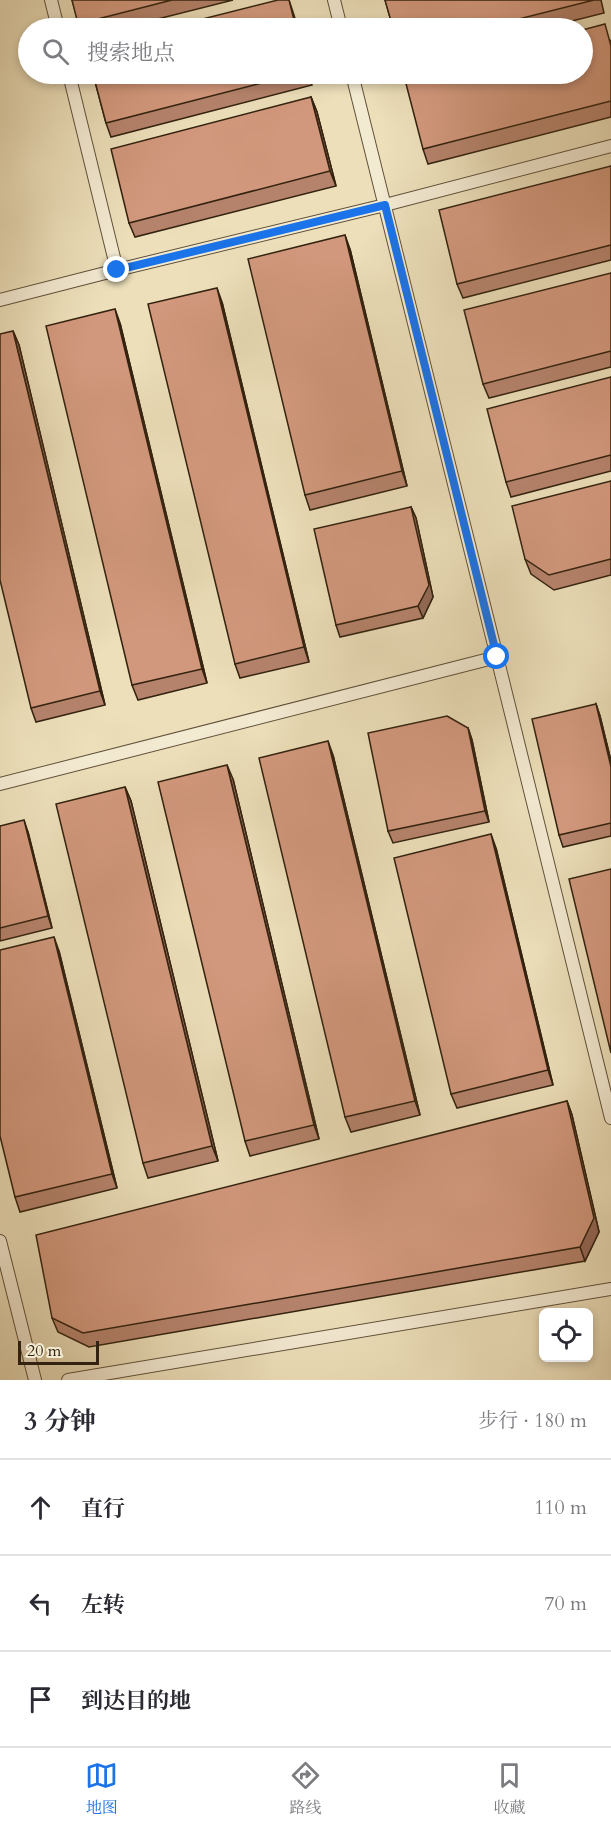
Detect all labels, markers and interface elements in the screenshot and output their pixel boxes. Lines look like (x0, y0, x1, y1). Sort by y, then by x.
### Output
search box (18, 18, 593, 84)
icon: search (39, 35, 72, 68)
text: 搜索地点 (87, 38, 175, 68)
route end (103, 256, 129, 282)
route start (483, 643, 509, 669)
map controls (539, 1308, 593, 1362)
button: locate (539, 1308, 593, 1362)
scale bar (18, 1338, 99, 1366)
text: 20 m (27, 1340, 61, 1362)
text: 3 分钟 (24, 1404, 96, 1439)
text: 步行 · 180 m (478, 1407, 587, 1434)
icon: ahead (24, 1491, 57, 1524)
text: 直行 (81, 1494, 125, 1524)
text: 110 m (534, 1494, 587, 1521)
icon: left (24, 1587, 57, 1620)
text: 左转 (81, 1590, 125, 1620)
text: 70 m (544, 1590, 587, 1617)
icon: arrive (24, 1683, 57, 1716)
text: 到达目的地 (81, 1686, 191, 1716)
tab: 地图 (85, 1759, 118, 1819)
tab: 路线 (289, 1759, 322, 1819)
tab: 收藏 (493, 1759, 526, 1819)

